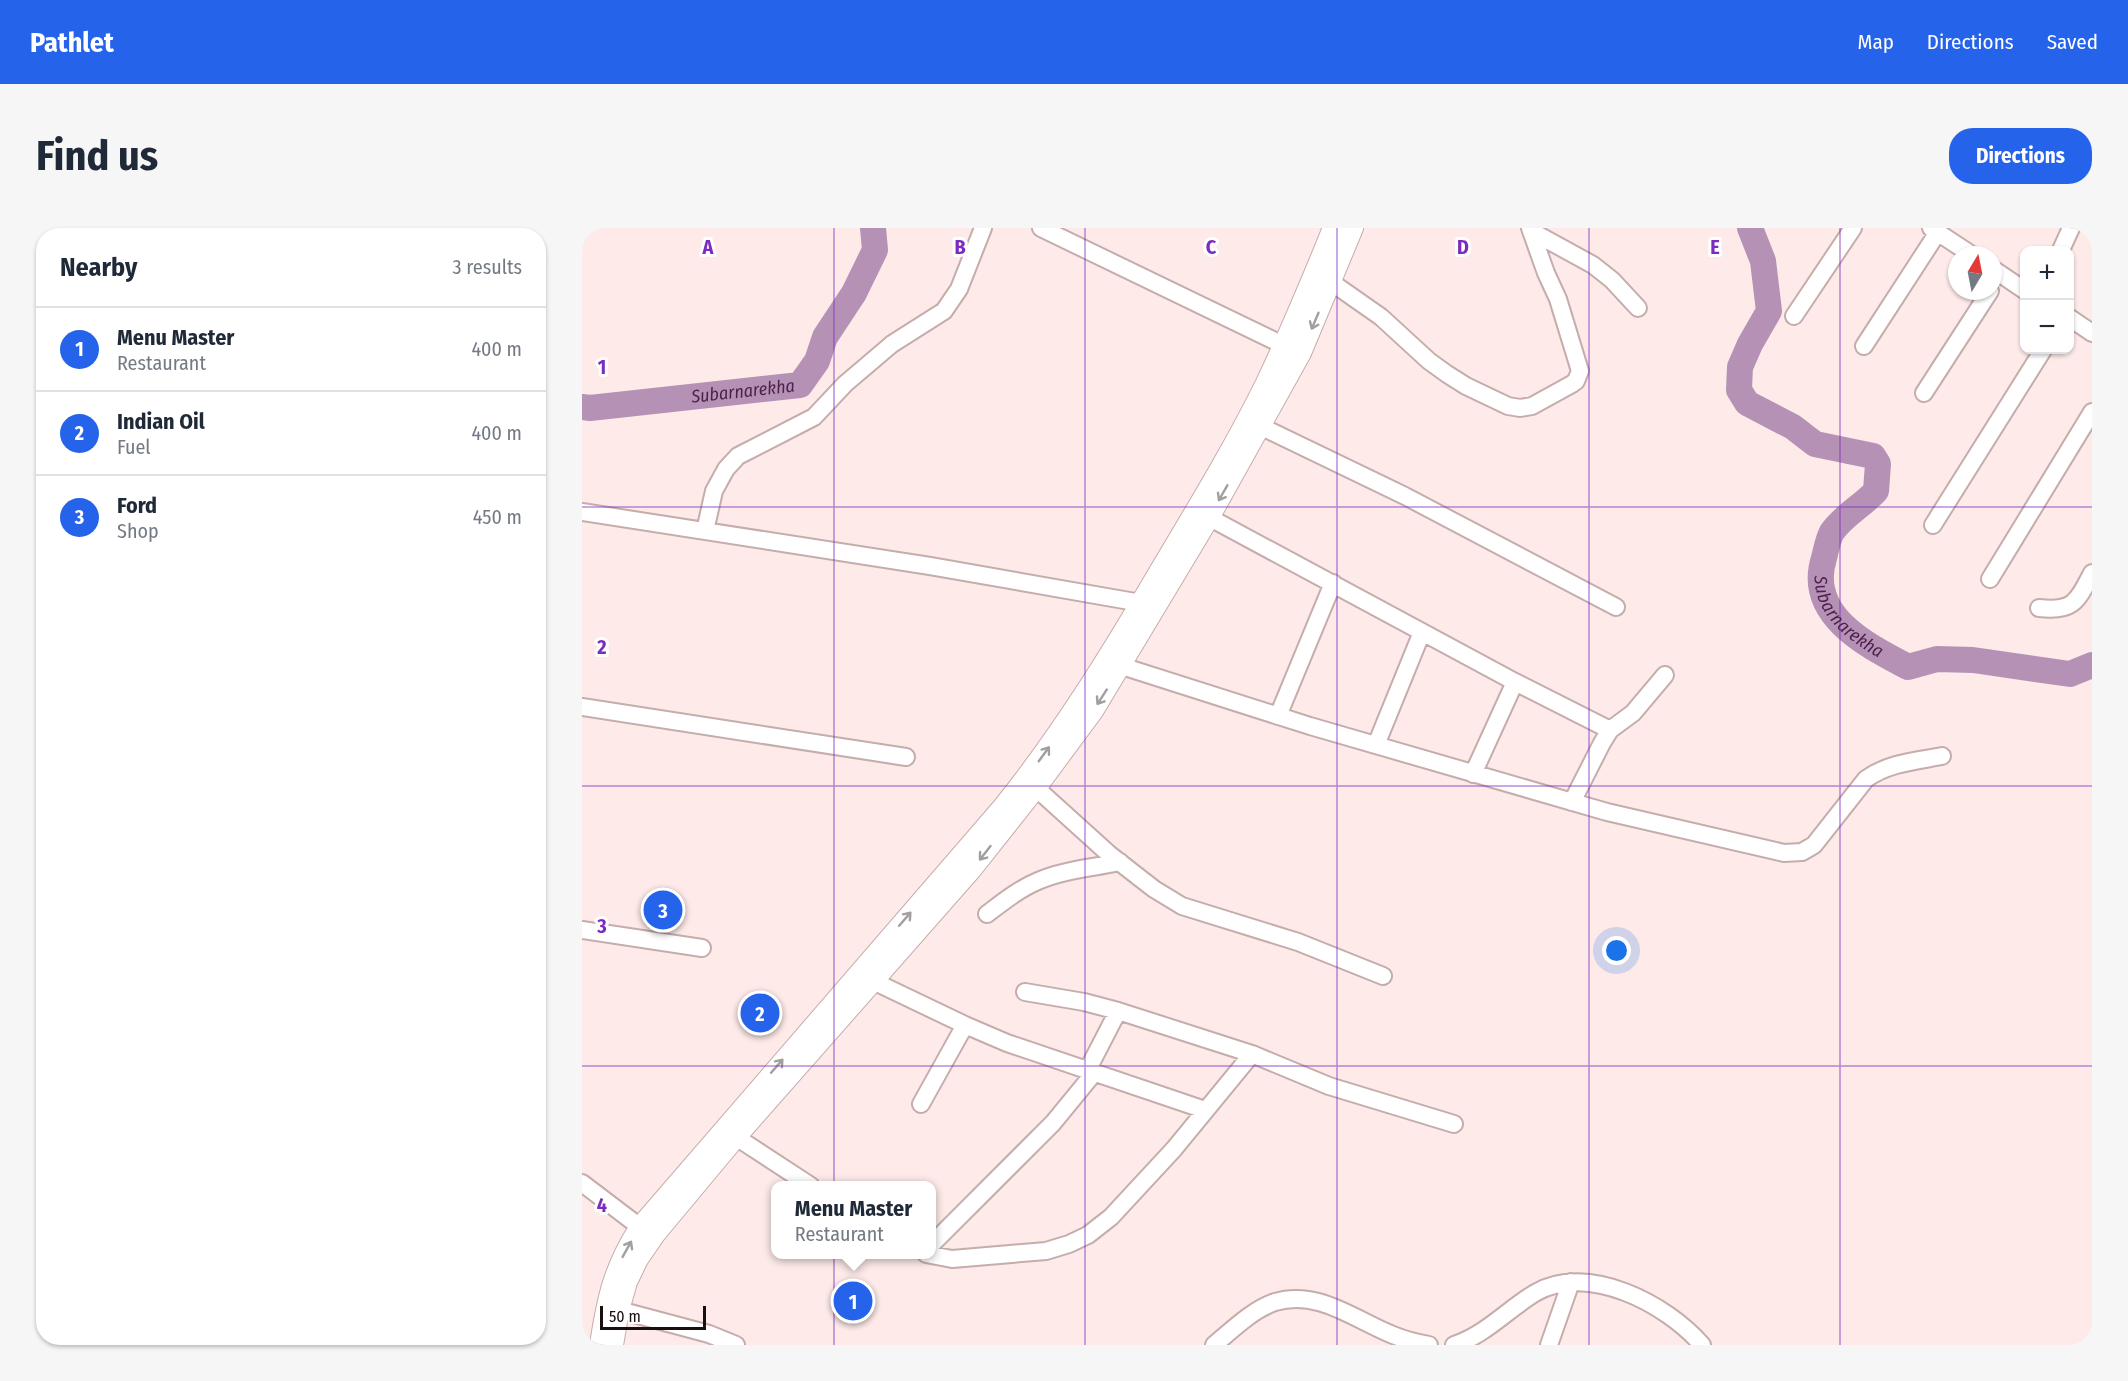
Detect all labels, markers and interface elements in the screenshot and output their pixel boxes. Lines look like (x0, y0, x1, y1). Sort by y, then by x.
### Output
text: Pathlet (30, 26, 114, 59)
text: Map (1857, 29, 1894, 55)
text: Directions (1927, 29, 2014, 55)
text: Saved (2047, 29, 2098, 55)
button: Directions (1949, 128, 2092, 184)
text: Find us (36, 131, 158, 181)
text: A (702, 235, 715, 259)
text: B (954, 235, 966, 259)
text: C (1206, 235, 1217, 259)
text: D (1457, 235, 1469, 259)
text: E (1710, 235, 1720, 259)
north arrow (1948, 246, 2002, 300)
map controls (2020, 246, 2074, 354)
button: + (2020, 246, 2074, 300)
text: Nearby (60, 252, 137, 283)
text: 3 results (453, 255, 522, 279)
button: − (2020, 300, 2074, 354)
one-way arrow (1309, 311, 1320, 330)
text: Menu Master (117, 324, 234, 351)
text: 1 (75, 337, 84, 361)
text: 400 m (471, 337, 522, 361)
text: Restaurant (117, 351, 206, 375)
text: 1 (598, 355, 606, 379)
water label: Subarnarekha (689, 375, 796, 408)
text: Indian Oil (117, 408, 205, 435)
text: 2 (75, 421, 84, 445)
text: 400 m (471, 421, 522, 445)
text: Fuel (117, 435, 151, 459)
one-way arrow (1217, 484, 1229, 501)
text: Ford (117, 492, 157, 519)
text: 3 (75, 505, 84, 529)
text: 450 m (473, 505, 522, 529)
text: Shop (117, 519, 159, 543)
water label: Subarnarekha (1810, 574, 1887, 662)
text: 2 (596, 635, 607, 659)
one-way arrow (1096, 688, 1108, 705)
one-way arrow (1038, 746, 1050, 762)
one-way arrow (979, 844, 992, 860)
pin: 3 (644, 888, 682, 932)
one-way arrow (898, 912, 912, 927)
text: 3 (596, 914, 607, 938)
your location (1602, 936, 1631, 965)
pin: 2 (740, 990, 780, 1036)
one-way arrow (770, 1059, 784, 1074)
popup (771, 1181, 936, 1259)
text: 4 (597, 1193, 607, 1217)
text: Menu Master (795, 1195, 912, 1222)
text: Restaurant (795, 1222, 884, 1246)
one-way arrow (621, 1241, 633, 1258)
pin: 1 (834, 1278, 872, 1324)
scale bar (600, 1303, 706, 1330)
text: 50 m (609, 1307, 641, 1326)

